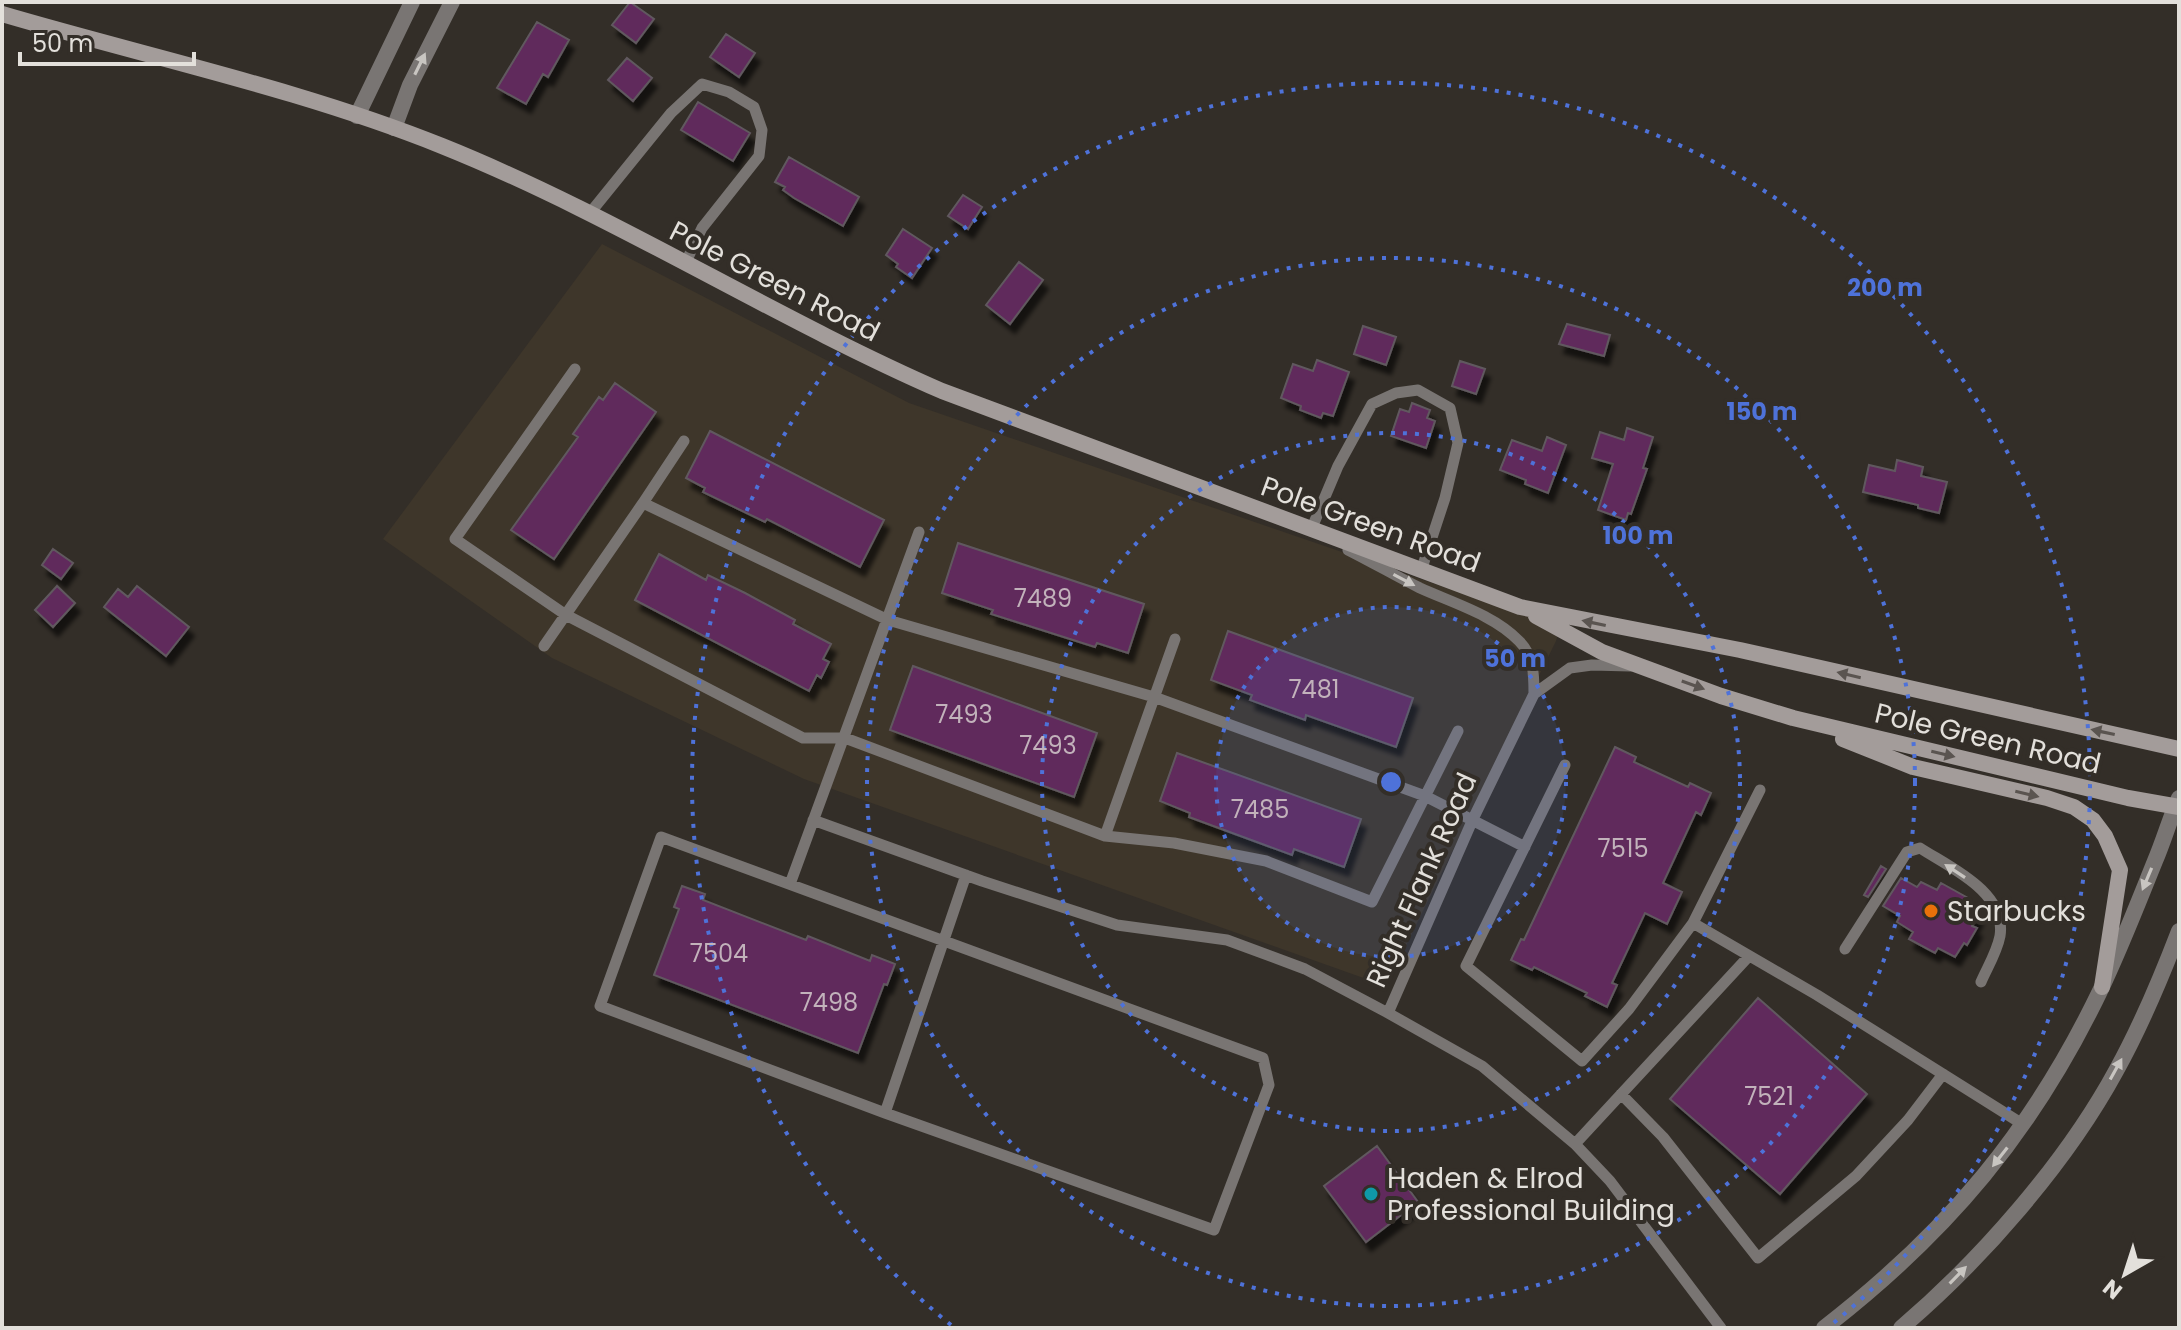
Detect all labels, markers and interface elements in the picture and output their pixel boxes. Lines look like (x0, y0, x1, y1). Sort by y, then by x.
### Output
scale bar (20, 16, 194, 66)
text: 50 m (32, 27, 93, 60)
one-way arrow (413, 52, 427, 75)
street label: Pole Green Road (663, 212, 887, 351)
text: 200 m (1847, 271, 1923, 304)
text: 150 m (1727, 395, 1797, 428)
street label: Pole Green Road (1256, 467, 1486, 582)
text: 100 m (1603, 519, 1673, 552)
one-way arrow (1393, 573, 1416, 586)
house number: 7489 (1014, 582, 1072, 615)
one-way arrow (1582, 616, 1607, 629)
text: 50 m (1484, 642, 1546, 675)
one-way arrow (1836, 669, 1861, 681)
house number: 7481 (1288, 673, 1340, 706)
one-way arrow (1681, 680, 1705, 692)
street label: Pole Green Road (1871, 694, 2105, 783)
house number: 7493 (935, 698, 993, 731)
one-way arrow (2090, 725, 2115, 738)
house number: 7493 (1019, 729, 1077, 762)
one-way arrow (1931, 748, 1956, 761)
street label: Right Flank Road (1357, 767, 1486, 994)
centre of rings (1377, 768, 1405, 796)
one-way arrow (2014, 788, 2039, 800)
house number: 7485 (1231, 793, 1289, 826)
house number: 7515 (1598, 832, 1648, 865)
one-way arrow (1945, 864, 1966, 879)
one-way arrow (2141, 868, 2154, 891)
place label: Starbucks (1947, 892, 2086, 931)
marker: Starbucks (1922, 902, 1940, 920)
house number: 7504 (690, 937, 748, 970)
house number: 7498 (800, 986, 858, 1019)
one-way arrow (2110, 1058, 2123, 1081)
house number: 7521 (1744, 1080, 1794, 1113)
one-way arrow (1992, 1147, 2008, 1167)
place label: Haden & Elrod Professional Building (1387, 1159, 1675, 1230)
marker: Haden & Elrod Professional Building (1362, 1185, 1380, 1203)
north arrow (2085, 1234, 2165, 1314)
one-way arrow (1948, 1266, 1967, 1285)
text: N (2097, 1272, 2129, 1306)

